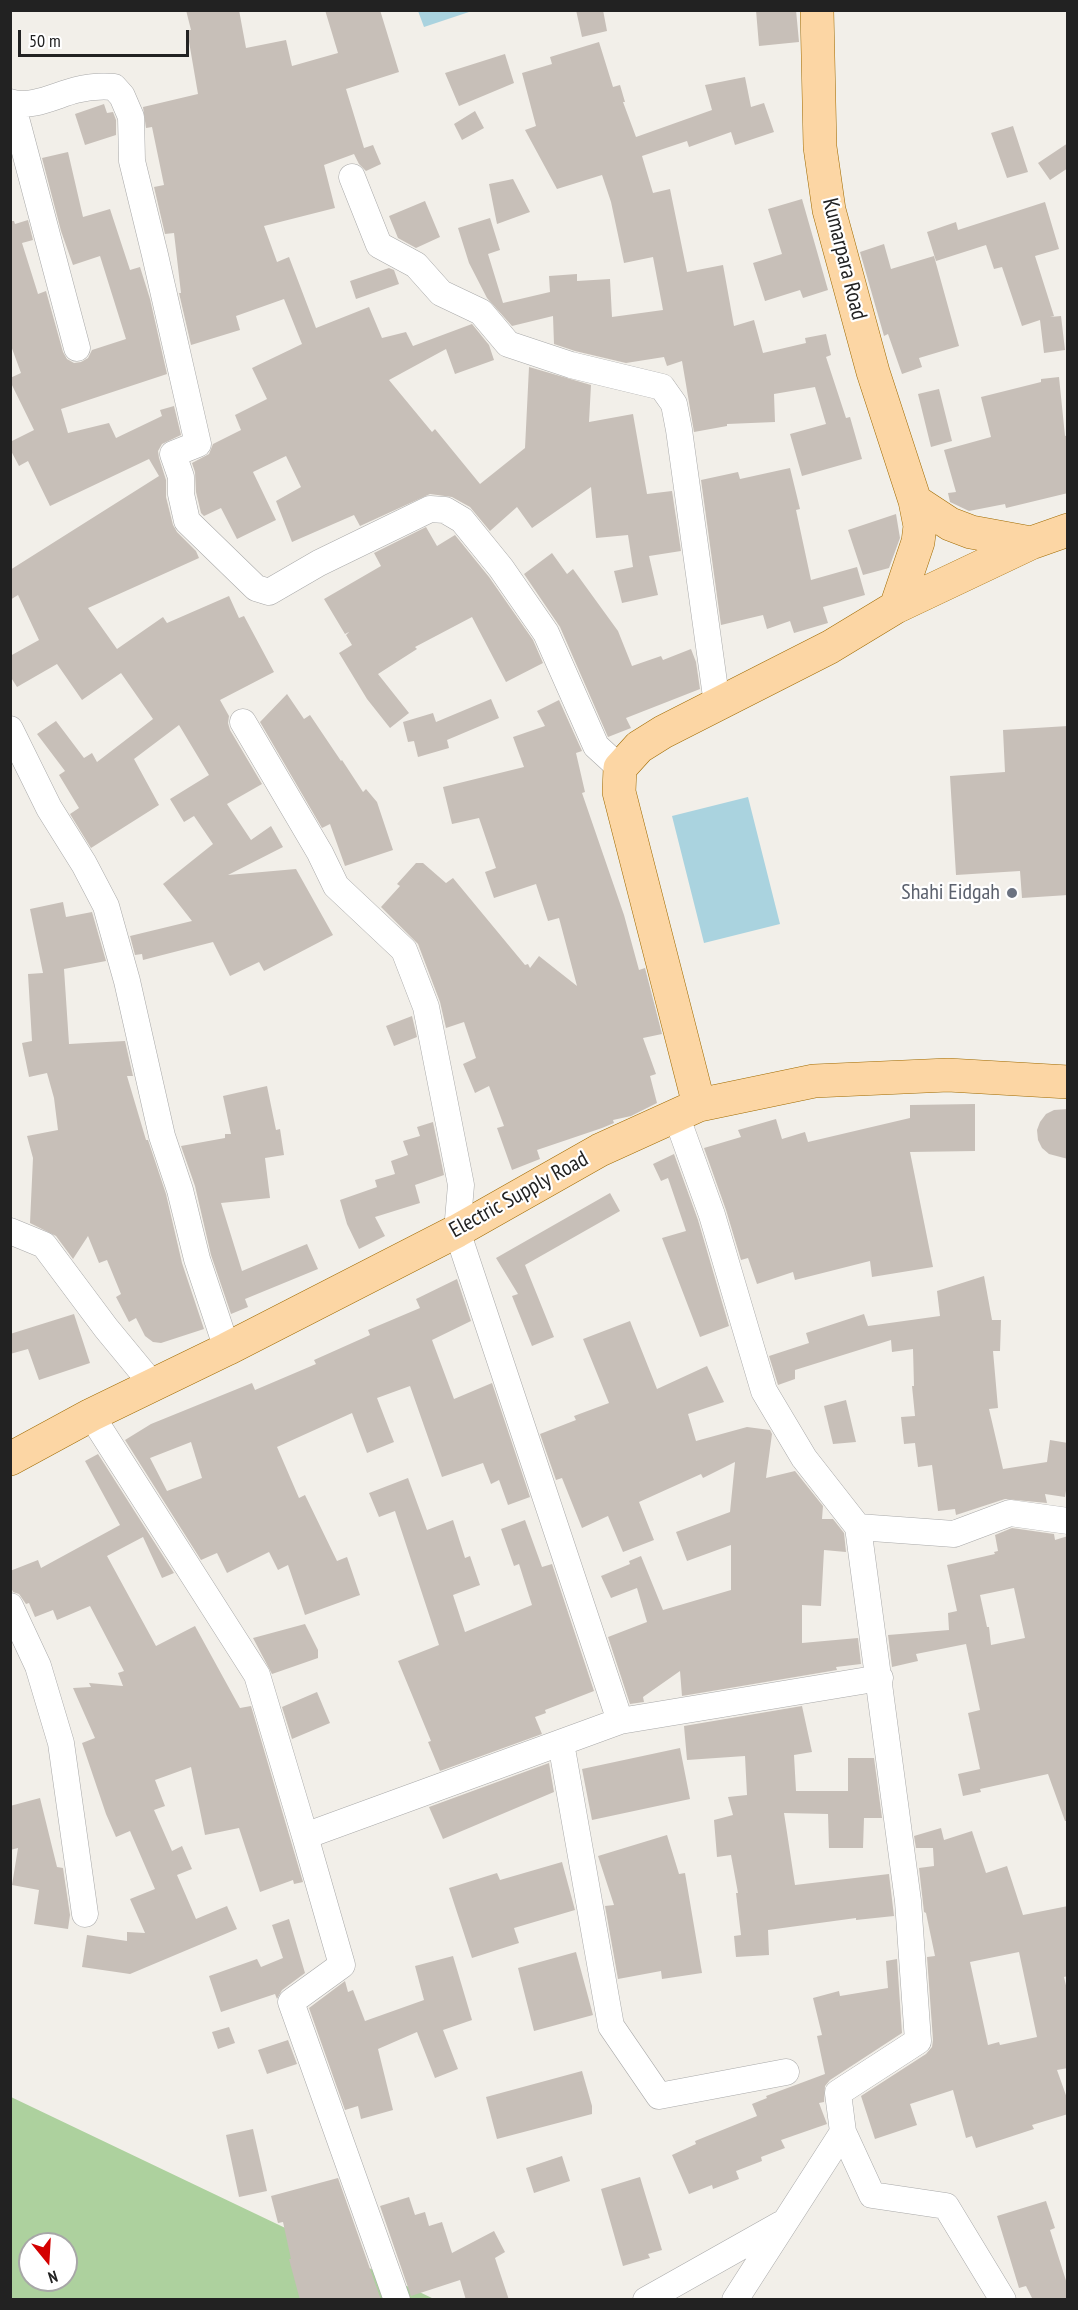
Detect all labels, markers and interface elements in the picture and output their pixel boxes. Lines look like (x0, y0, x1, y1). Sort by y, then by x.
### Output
scale bar (21, 18, 192, 56)
text: 50 m (29, 29, 61, 52)
street label: Kumarpara Road (816, 195, 872, 323)
place label: Shahi Eidgah (901, 880, 1000, 906)
marker: Shahi Eidgah (1005, 886, 1019, 900)
street label: Electric Supply Road (445, 1146, 593, 1244)
north arrow (18, 2232, 78, 2292)
text: N (46, 2266, 60, 2288)

